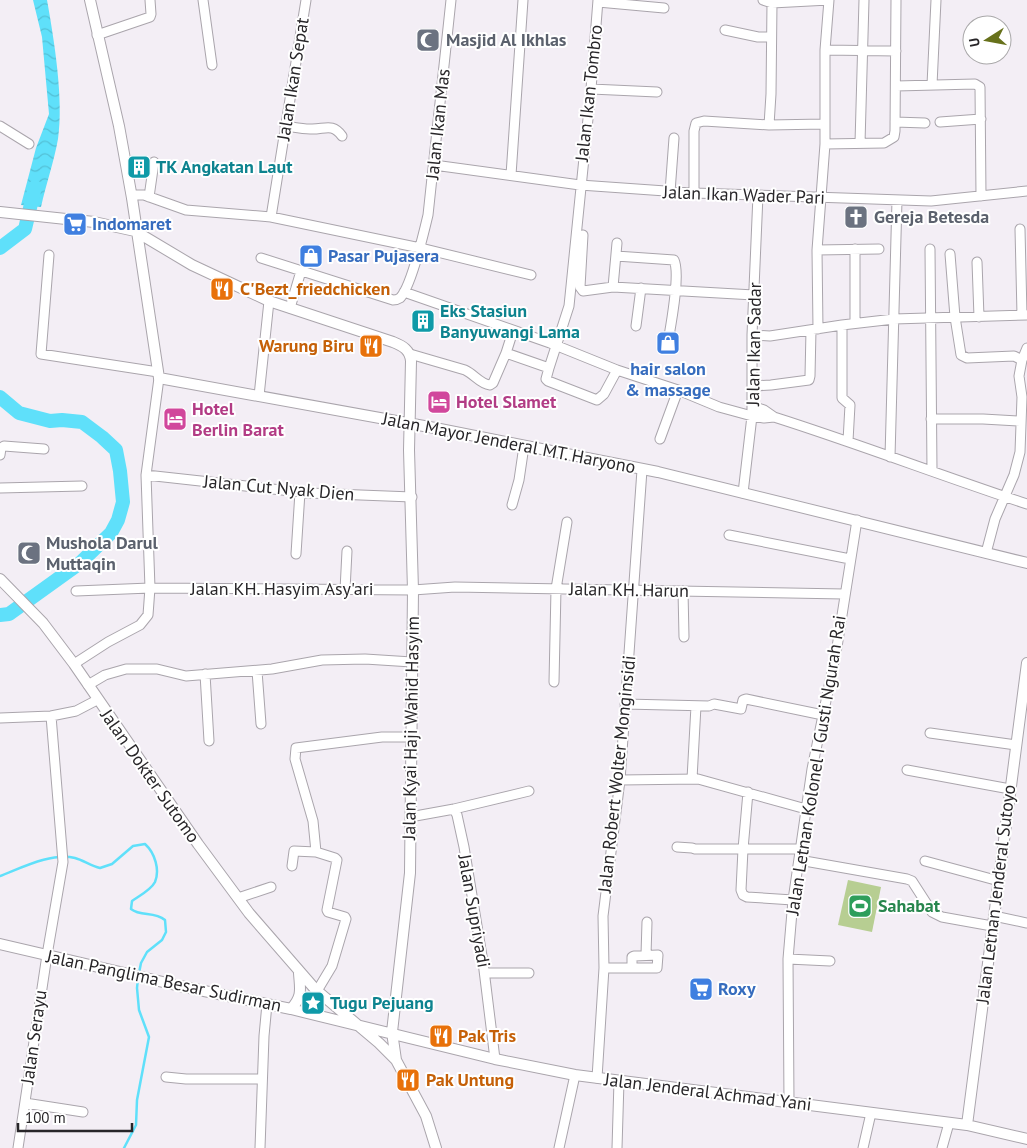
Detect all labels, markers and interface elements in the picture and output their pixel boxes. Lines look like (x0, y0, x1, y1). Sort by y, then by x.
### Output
north arrow (962, 15, 1012, 65)
street label: Jalan Ikan Sepat (271, 16, 314, 143)
street label: Jalan Ikan Tombro (570, 23, 607, 163)
mosque icon: Masjid Al Ikhlas (415, 27, 441, 53)
place label: Masjid Al Ikhlas (446, 28, 567, 51)
text: U (965, 36, 984, 49)
street label: Jalan Ikan Mas (420, 67, 455, 181)
building icon: TK Angkatan Laut (126, 154, 152, 180)
place label: TK Angkatan Laut (156, 155, 293, 178)
street label: Jalan Ikan Wader Pari (662, 180, 826, 209)
church icon: Gereja Betesda (843, 204, 869, 230)
place label: Gereja Betesda (874, 205, 989, 228)
supermarket icon: Indomaret (62, 211, 88, 237)
place label: Indomaret (92, 212, 172, 235)
shop icon: Pasar Pujasera (298, 243, 324, 269)
place label: Pasar Pujasera (328, 244, 439, 267)
restaurant icon: C'Bezt_friedchicken (209, 276, 235, 302)
place label: C'Bezt_friedchicken (240, 277, 390, 300)
street label: Jalan Ikan Sadar (741, 282, 766, 407)
place label: Eks Stasiun Banyuwangi Lama (440, 299, 580, 343)
building icon: Eks Stasiun Banyuwangi Lama (410, 308, 436, 334)
shop icon: hair salon & massage (655, 330, 681, 356)
restaurant icon: Warung Biru (358, 333, 384, 359)
place label: Warung Biru (259, 334, 354, 357)
place label: hair salon & massage (625, 357, 711, 401)
hotel icon: Hotel Slamet (426, 389, 452, 415)
place label: Hotel Slamet (456, 390, 557, 413)
place label: Hotel Berlin Barat (192, 397, 284, 441)
hotel icon: Hotel Berlin Barat (162, 406, 188, 432)
street label: Jalan Mayor Jenderal MT. Haryono (380, 406, 638, 478)
street label: Jalan Cut Nyak Dien (202, 469, 356, 506)
place label: Mushola Darul Muttaqin (46, 531, 159, 575)
mosque icon: Mushola Darul Muttaqin (16, 540, 42, 566)
street label: Jalan KH. Hasyim Asy'ari (189, 577, 374, 600)
street label: Jalan KH. Harun (568, 577, 689, 602)
street label: Jalan Letnan Kolonel I Gusti Ngurah Rai (780, 613, 851, 917)
street label: Jalan Kyai Haji Wahid Hasyim (397, 616, 424, 841)
street label: Jalan Robert Wolter Monginsidi (592, 654, 640, 895)
street label: Jalan Dokter Sutomo (95, 704, 205, 847)
street label: Jalan Letnan Jenderal Sutoyo (971, 783, 1020, 1006)
street label: Jalan Supriyadi (453, 851, 496, 969)
sports icon: Sahabat (847, 893, 873, 919)
place label: Sahabat (878, 894, 941, 917)
street label: Jalan Panglima Besar Sudirman (44, 944, 284, 1017)
supermarket icon: Roxy (688, 976, 714, 1002)
place label: Roxy (718, 977, 756, 1000)
street label: Jalan Serayu (15, 988, 51, 1086)
place icon: Tugu Pejuang (300, 990, 326, 1016)
place label: Tugu Pejuang (330, 991, 434, 1014)
restaurant icon: Pak Tris (428, 1023, 454, 1049)
place label: Pak Tris (458, 1024, 516, 1047)
restaurant icon: Pak Untung (395, 1067, 421, 1093)
street label: Jalan Jenderal Achmad Yani (602, 1067, 813, 1116)
place label: Pak Untung (426, 1068, 514, 1091)
scale bar (18, 1100, 131, 1132)
text: 100 m (25, 1108, 66, 1127)

